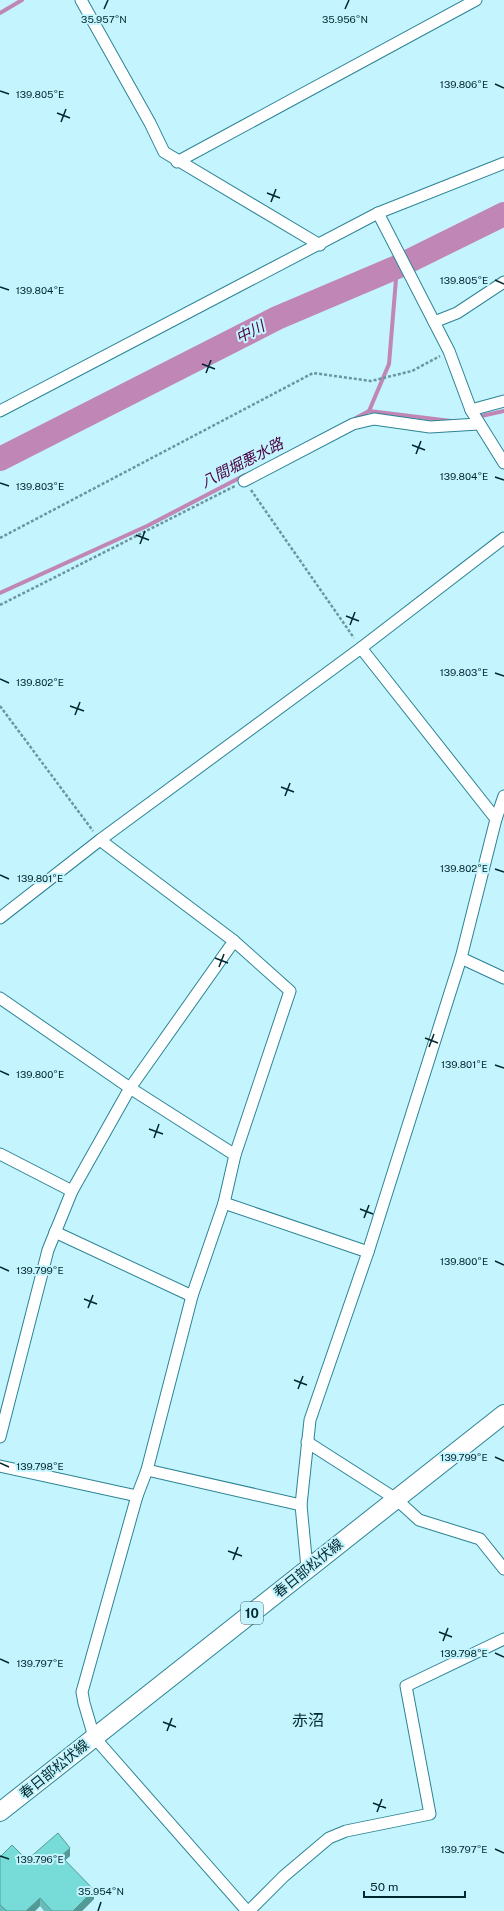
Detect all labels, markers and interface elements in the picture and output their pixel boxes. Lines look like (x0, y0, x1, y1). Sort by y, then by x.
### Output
text: 35.957°N (81, 13, 127, 25)
text: 35.956°N (322, 13, 368, 25)
text: 139.806°E (440, 78, 488, 90)
text: 139.805°E (16, 88, 64, 100)
text: 139.805°E (440, 274, 488, 286)
text: 139.804°E (16, 284, 64, 296)
water label: 中川 (233, 316, 269, 346)
water label: 八間堀悪水路 (198, 434, 288, 491)
text: 139.804°E (440, 470, 488, 482)
text: 139.803°E (16, 480, 64, 492)
text: 139.803°E (440, 666, 488, 678)
text: 139.802°E (16, 676, 64, 688)
text: 139.802°E (440, 862, 488, 874)
text: 139.801°E (17, 872, 63, 884)
text: 139.801°E (441, 1058, 487, 1070)
text: 139.800°E (16, 1068, 64, 1080)
text: 139.800°E (440, 1255, 488, 1267)
text: 139.799°E (16, 1264, 64, 1276)
text: 139.799°E (440, 1451, 488, 1463)
text: 139.798°E (16, 1460, 64, 1472)
street label: 春日部松伏線 (270, 1535, 346, 1601)
road number: 10 (241, 1602, 263, 1624)
text: 139.798°E (440, 1647, 488, 1659)
text: 139.797°E (16, 1657, 64, 1669)
district label: 赤沼 (292, 1711, 324, 1730)
street label: 春日部松伏線 (16, 1736, 92, 1802)
text: 139.797°E (440, 1843, 488, 1855)
text: 139.796°E (16, 1853, 64, 1865)
scale bar (364, 1873, 465, 1899)
text: 50 m (370, 1880, 398, 1894)
text: 35.954°N (78, 1885, 124, 1897)

